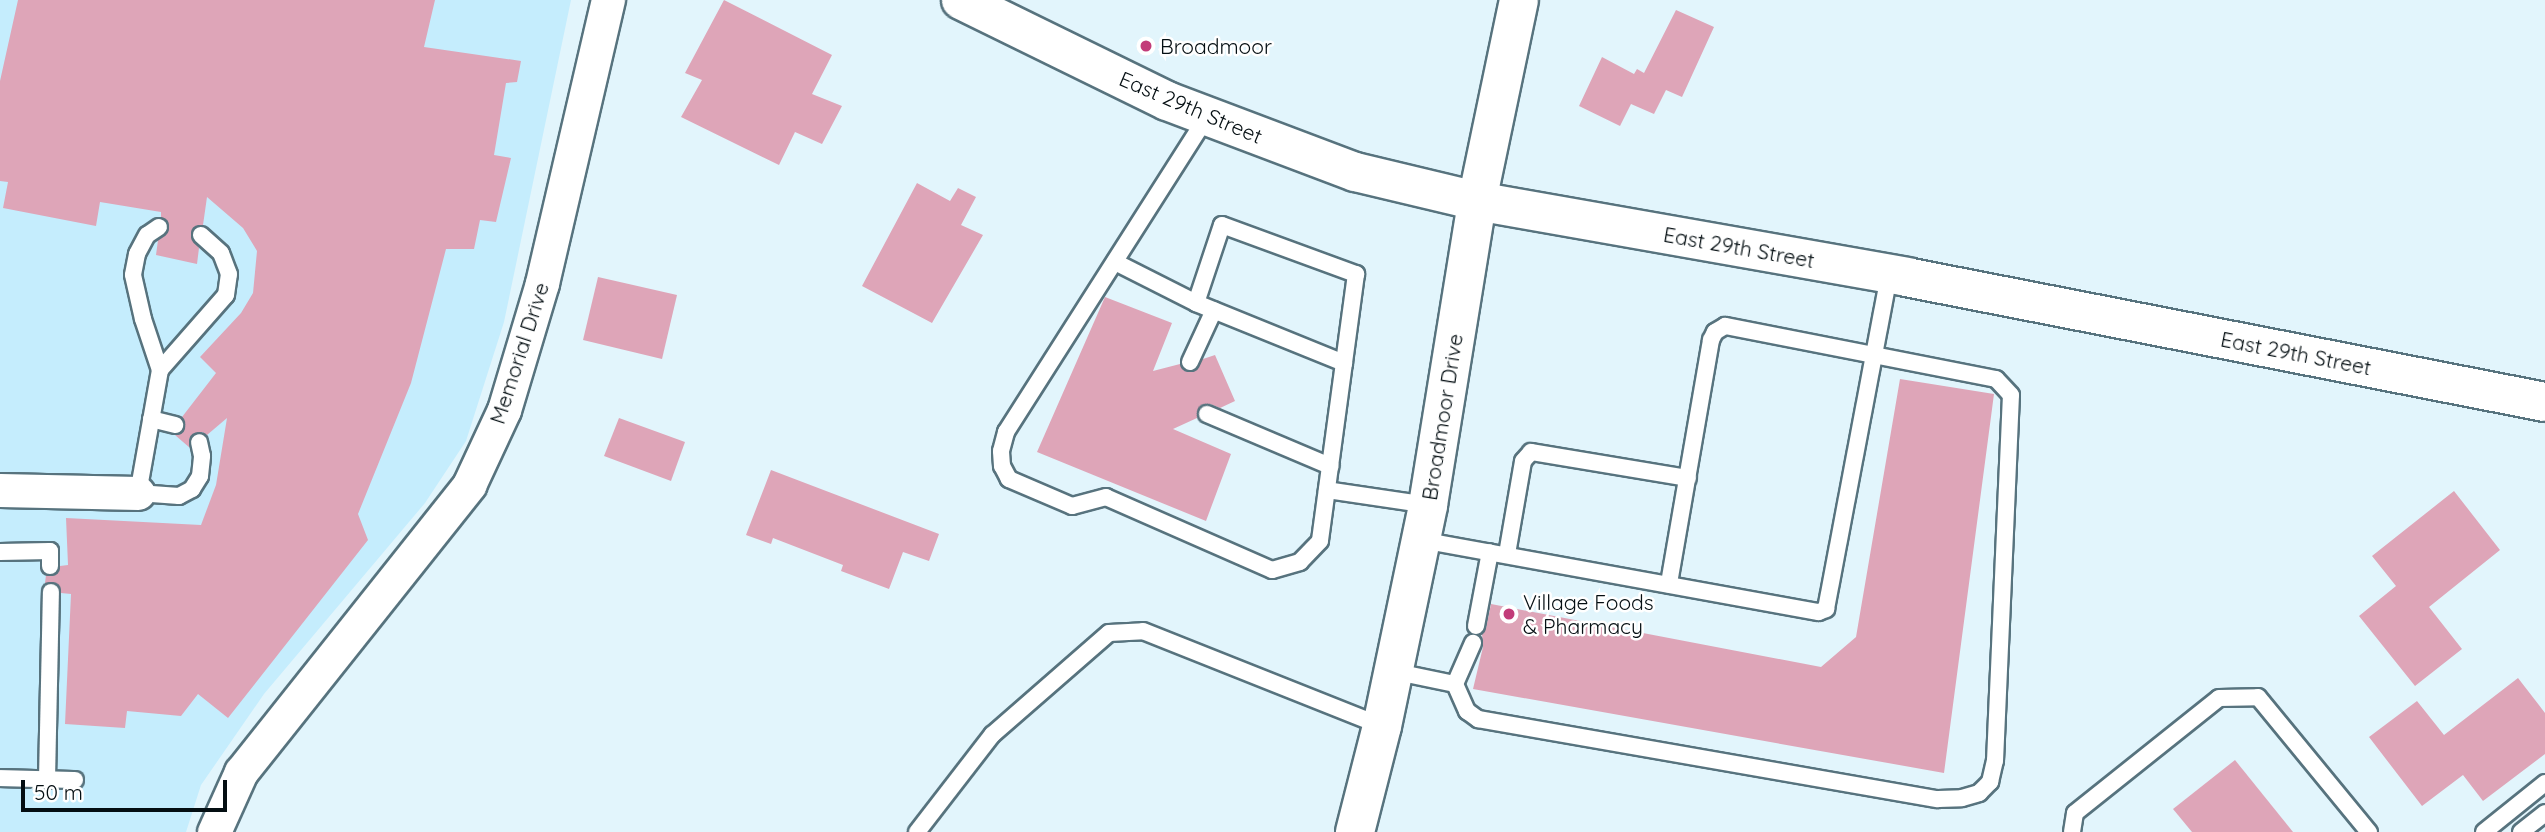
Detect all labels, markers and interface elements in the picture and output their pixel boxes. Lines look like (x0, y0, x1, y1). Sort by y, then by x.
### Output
place label: Broadmoor (1160, 33, 1272, 59)
marker: Broadmoor (1138, 38, 1154, 54)
street label: East 29th Street (1116, 66, 1266, 148)
street label: East 29th Street (1662, 221, 1816, 273)
street label: Memorial Drive (484, 279, 554, 427)
street label: East 29th Street (2219, 326, 2373, 380)
street label: Broadmoor Drive (1416, 332, 1468, 502)
place label: Village Foods & Pharmacy (1523, 589, 1654, 639)
marker: Village Foods & Pharmacy (1501, 606, 1517, 622)
scale bar (24, 766, 231, 810)
text: 50 m (34, 779, 83, 805)

